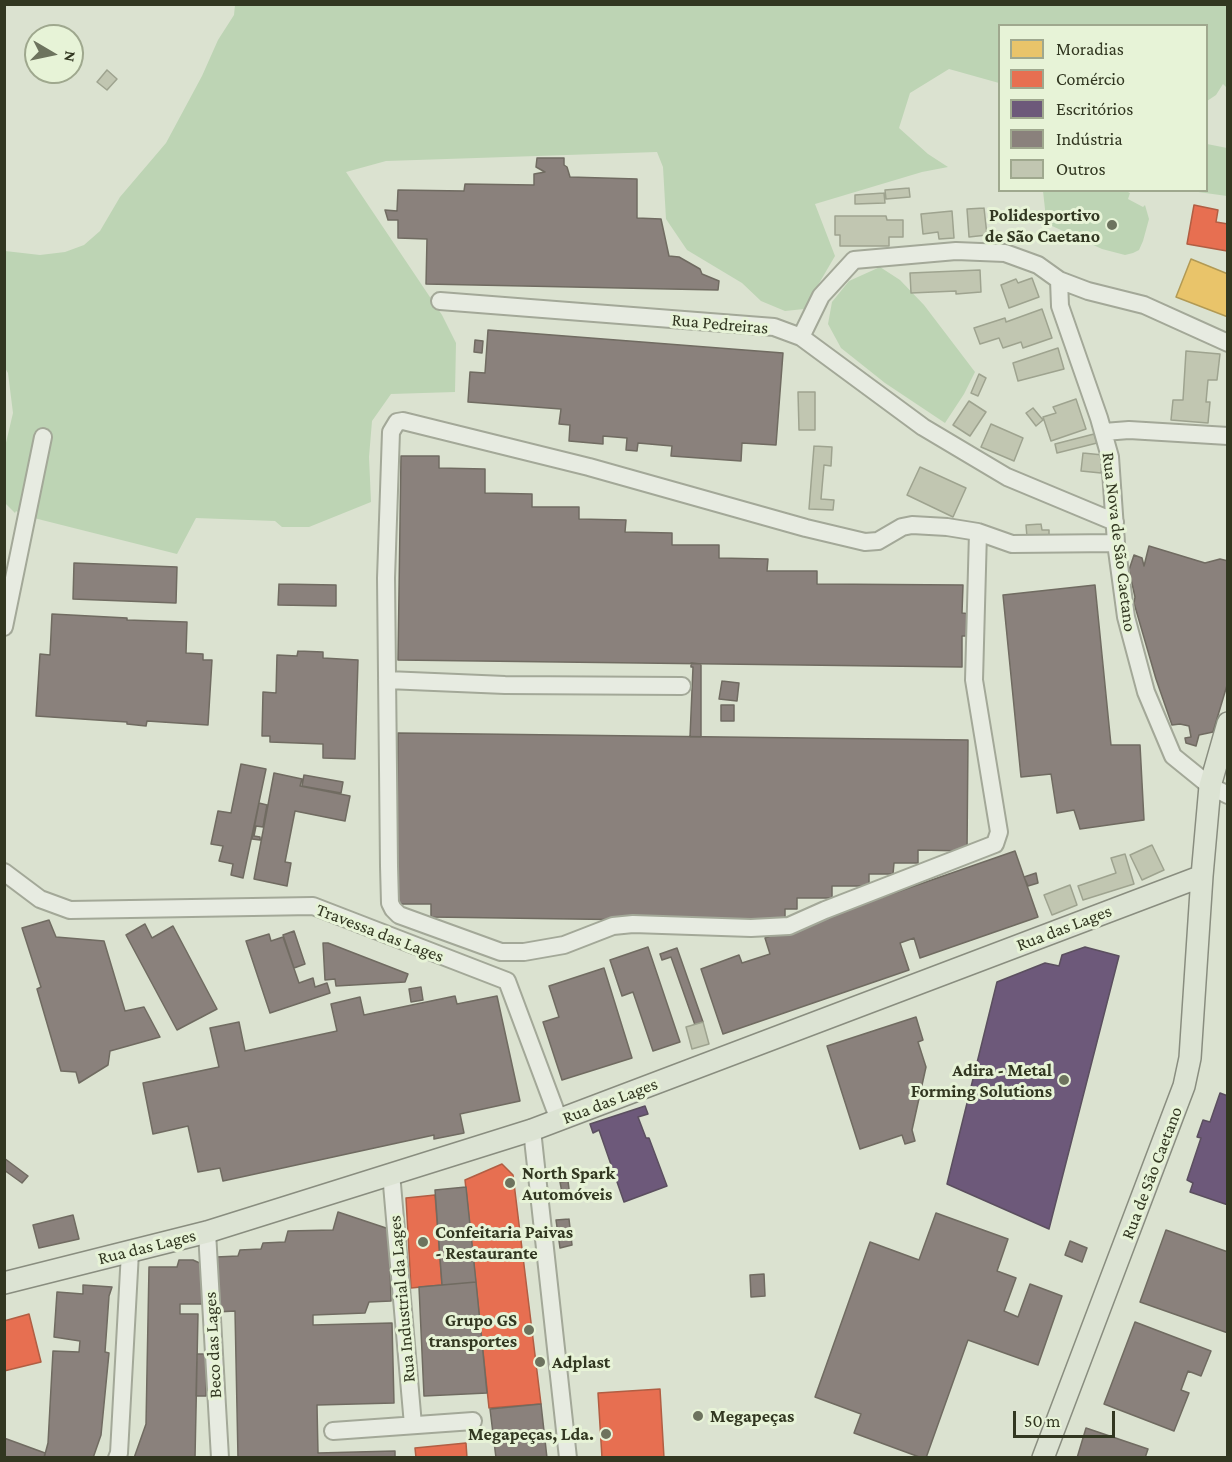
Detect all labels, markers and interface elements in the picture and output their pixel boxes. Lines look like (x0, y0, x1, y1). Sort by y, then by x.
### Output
north arrow (24, 24, 84, 84)
legend (998, 24, 1208, 192)
text: Moradias (1056, 39, 1124, 59)
text: N (61, 50, 80, 63)
text: Comércio (1056, 69, 1125, 89)
text: Escritórios (1056, 99, 1133, 119)
text: Indústria (1056, 129, 1123, 149)
text: Outros (1056, 159, 1106, 179)
place label: Polidesportivo de São Caetano (985, 204, 1100, 246)
marker: Polidesportivo de São Caetano (1105, 218, 1119, 232)
street label: Rua Pedreiras (671, 309, 769, 339)
street label: Rua Nova de São Caetano (1097, 451, 1141, 633)
street label: Travessa das Lages (313, 899, 447, 967)
street label: Rua das Lages (1013, 900, 1115, 956)
place label: Adira - Metal Forming Solutions (911, 1059, 1052, 1102)
street label: Rua das Lages (559, 1073, 661, 1129)
marker: Adira - Metal Forming Solutions (1057, 1073, 1071, 1087)
street label: Rua de São Caetano (1117, 1104, 1187, 1242)
place label: North Spark Automóveis (522, 1162, 615, 1204)
marker: North Spark Automóveis (503, 1176, 517, 1190)
street label: Rua Industrial da Lages (384, 1214, 420, 1384)
place label: Confeitaria Paivas - Restaurante (435, 1221, 573, 1264)
street label: Rua das Lages (96, 1224, 198, 1270)
marker: Confeitaria Paivas - Restaurante (416, 1235, 430, 1249)
street label: Beco das Lages (199, 1291, 227, 1399)
place label: Grupo GS transportes (429, 1309, 517, 1352)
marker: Grupo GS transportes (522, 1323, 536, 1337)
place label: Adplast (552, 1351, 610, 1373)
marker: Adplast (533, 1355, 547, 1369)
scale bar (1016, 1399, 1118, 1437)
place label: Megapeças (710, 1405, 794, 1427)
marker: Megapeças (691, 1409, 705, 1423)
text: 50 m (1024, 1411, 1061, 1431)
place label: Megapeças, Lda. (468, 1423, 594, 1445)
marker: Megapeças, Lda. (599, 1427, 613, 1441)

